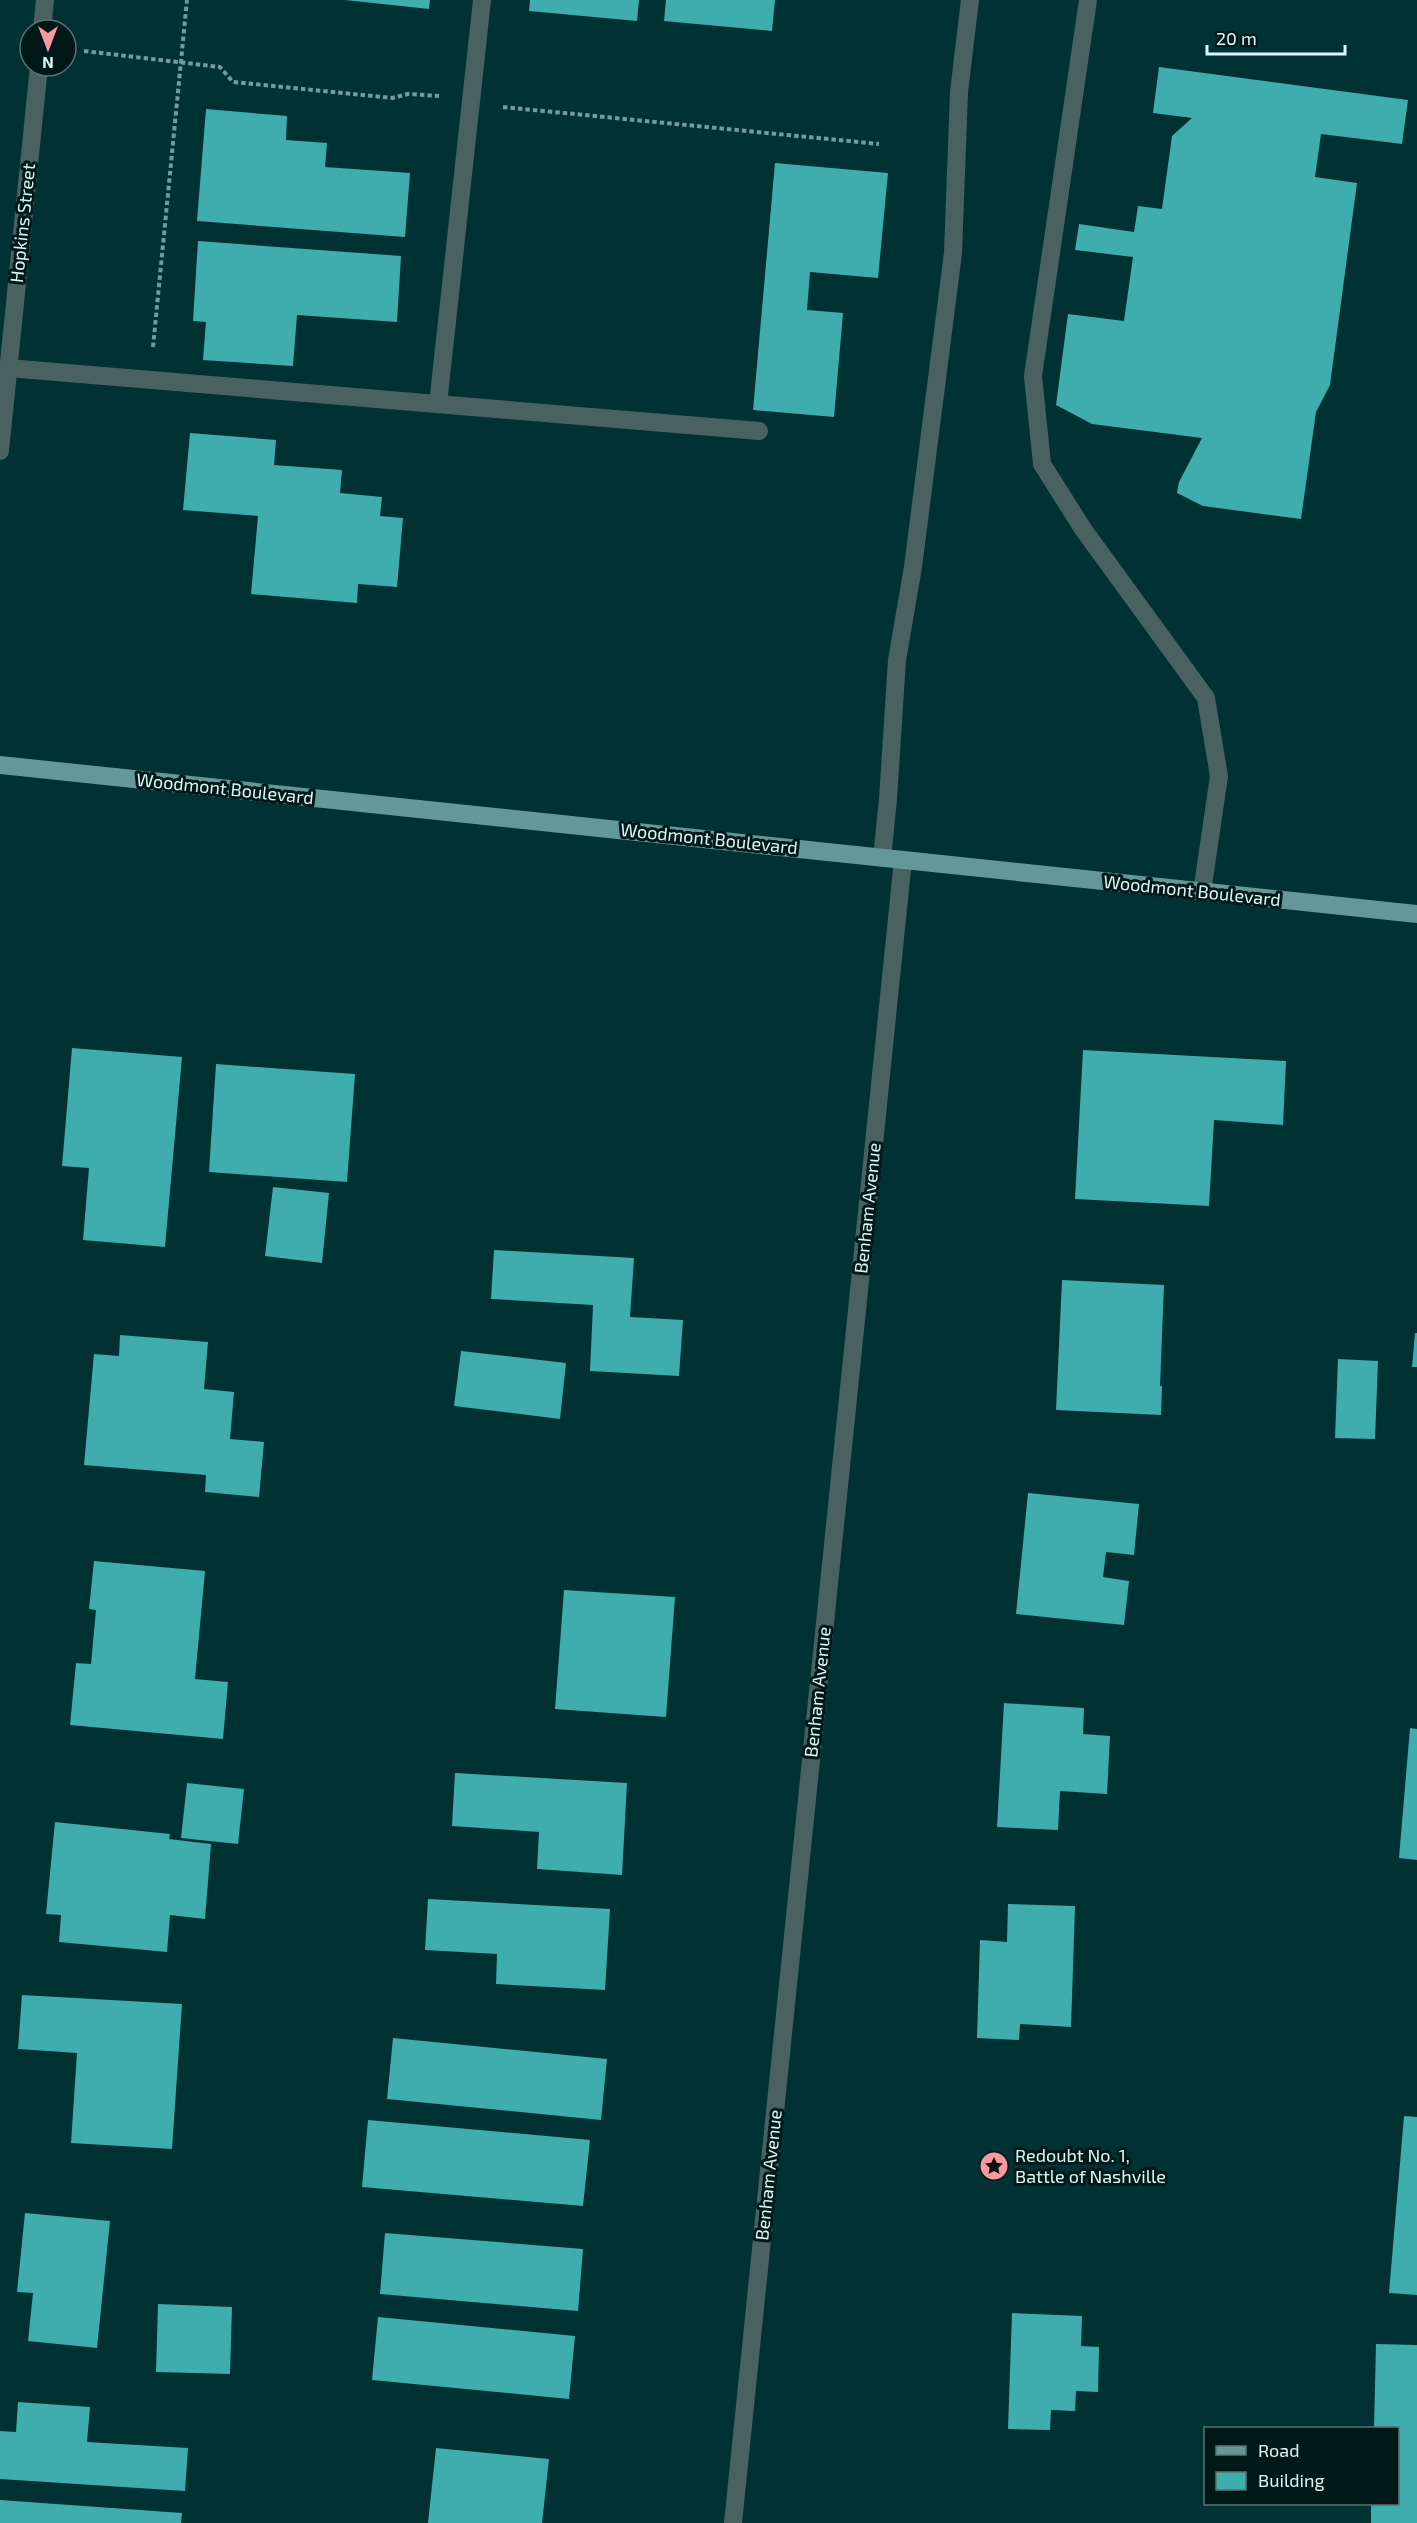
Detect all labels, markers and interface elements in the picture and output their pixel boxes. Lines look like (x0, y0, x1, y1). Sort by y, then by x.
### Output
north arrow (18, 18, 78, 78)
scale bar (1207, 18, 1345, 56)
text: 20 m (1216, 27, 1257, 49)
text: N (42, 54, 54, 73)
street label: Hopkins Street (5, 162, 39, 284)
street label: Woodmont Boulevard (135, 768, 315, 808)
street label: Woodmont Boulevard (619, 818, 799, 858)
street label: Woodmont Boulevard (1102, 870, 1282, 910)
street label: Benham Avenue (849, 1141, 885, 1274)
street label: Benham Avenue (799, 1625, 835, 1758)
street label: Benham Avenue (750, 2108, 786, 2241)
place label: Redoubt No. 1, Battle of Nashville (1015, 2144, 1166, 2187)
place icon: Redoubt No. 1, Battle of Nashville (978, 2150, 1010, 2182)
legend (1204, 2427, 1399, 2505)
text: Road (1258, 2439, 1299, 2461)
text: Building (1258, 2469, 1325, 2491)

